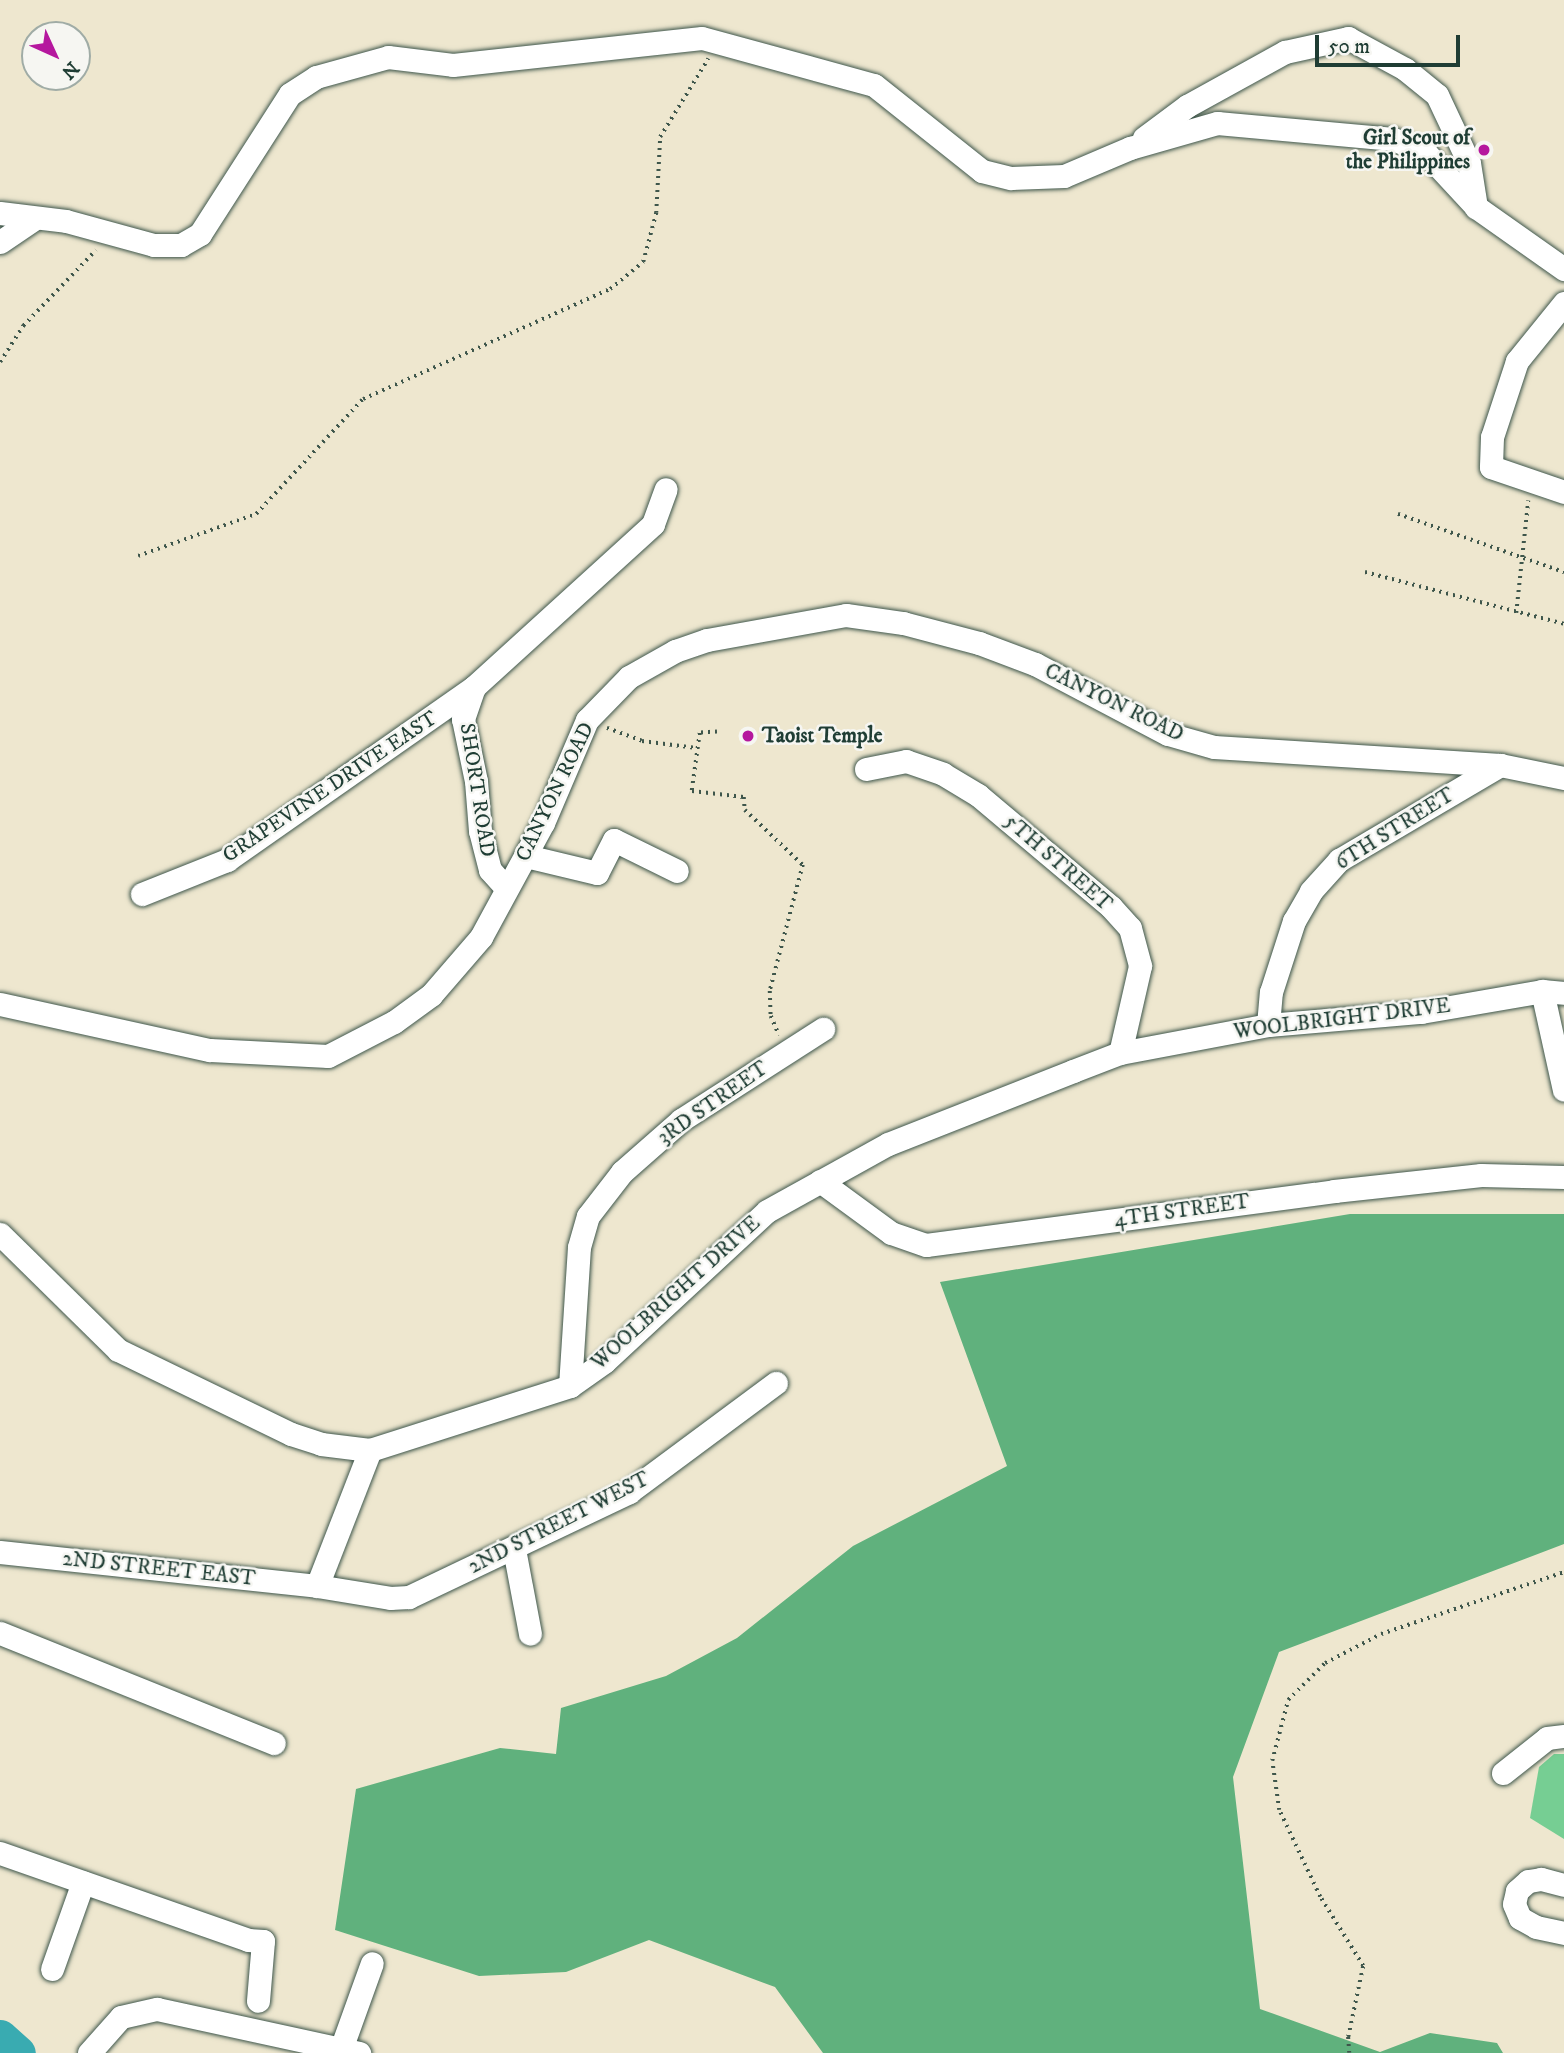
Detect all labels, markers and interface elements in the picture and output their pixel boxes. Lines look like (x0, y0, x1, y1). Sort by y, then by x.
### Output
north arrow (21, 21, 91, 91)
scale bar (1319, 21, 1464, 65)
text: 50 m (1328, 34, 1370, 60)
text: N (56, 56, 83, 83)
place label: Girl Scout of the Philippines (1346, 125, 1470, 175)
marker: Girl Scout of the Philippines (1476, 142, 1492, 158)
street label: CANYON ROAD (1040, 658, 1188, 748)
street label: GRAPEVINE DRIVE EAST (218, 706, 442, 868)
street label: CANYON ROAD (510, 718, 600, 866)
street label: SHORT ROAD (454, 721, 500, 859)
place label: Taoist Temple (762, 723, 882, 749)
marker: Taoist Temple (740, 728, 756, 744)
street label: 6TH STREET (1331, 782, 1459, 876)
street label: 5TH STREET (999, 809, 1117, 917)
street label: WOOLBRIGHT DRIVE (1232, 993, 1452, 1045)
street label: 3RD STREET (653, 1056, 773, 1150)
street label: 4TH STREET (1113, 1189, 1251, 1233)
street label: WOOLBRIGHT DRIVE (587, 1211, 765, 1375)
street label: 2ND STREET WEST (464, 1466, 654, 1580)
street label: 2ND STREET EAST (61, 1546, 257, 1592)

